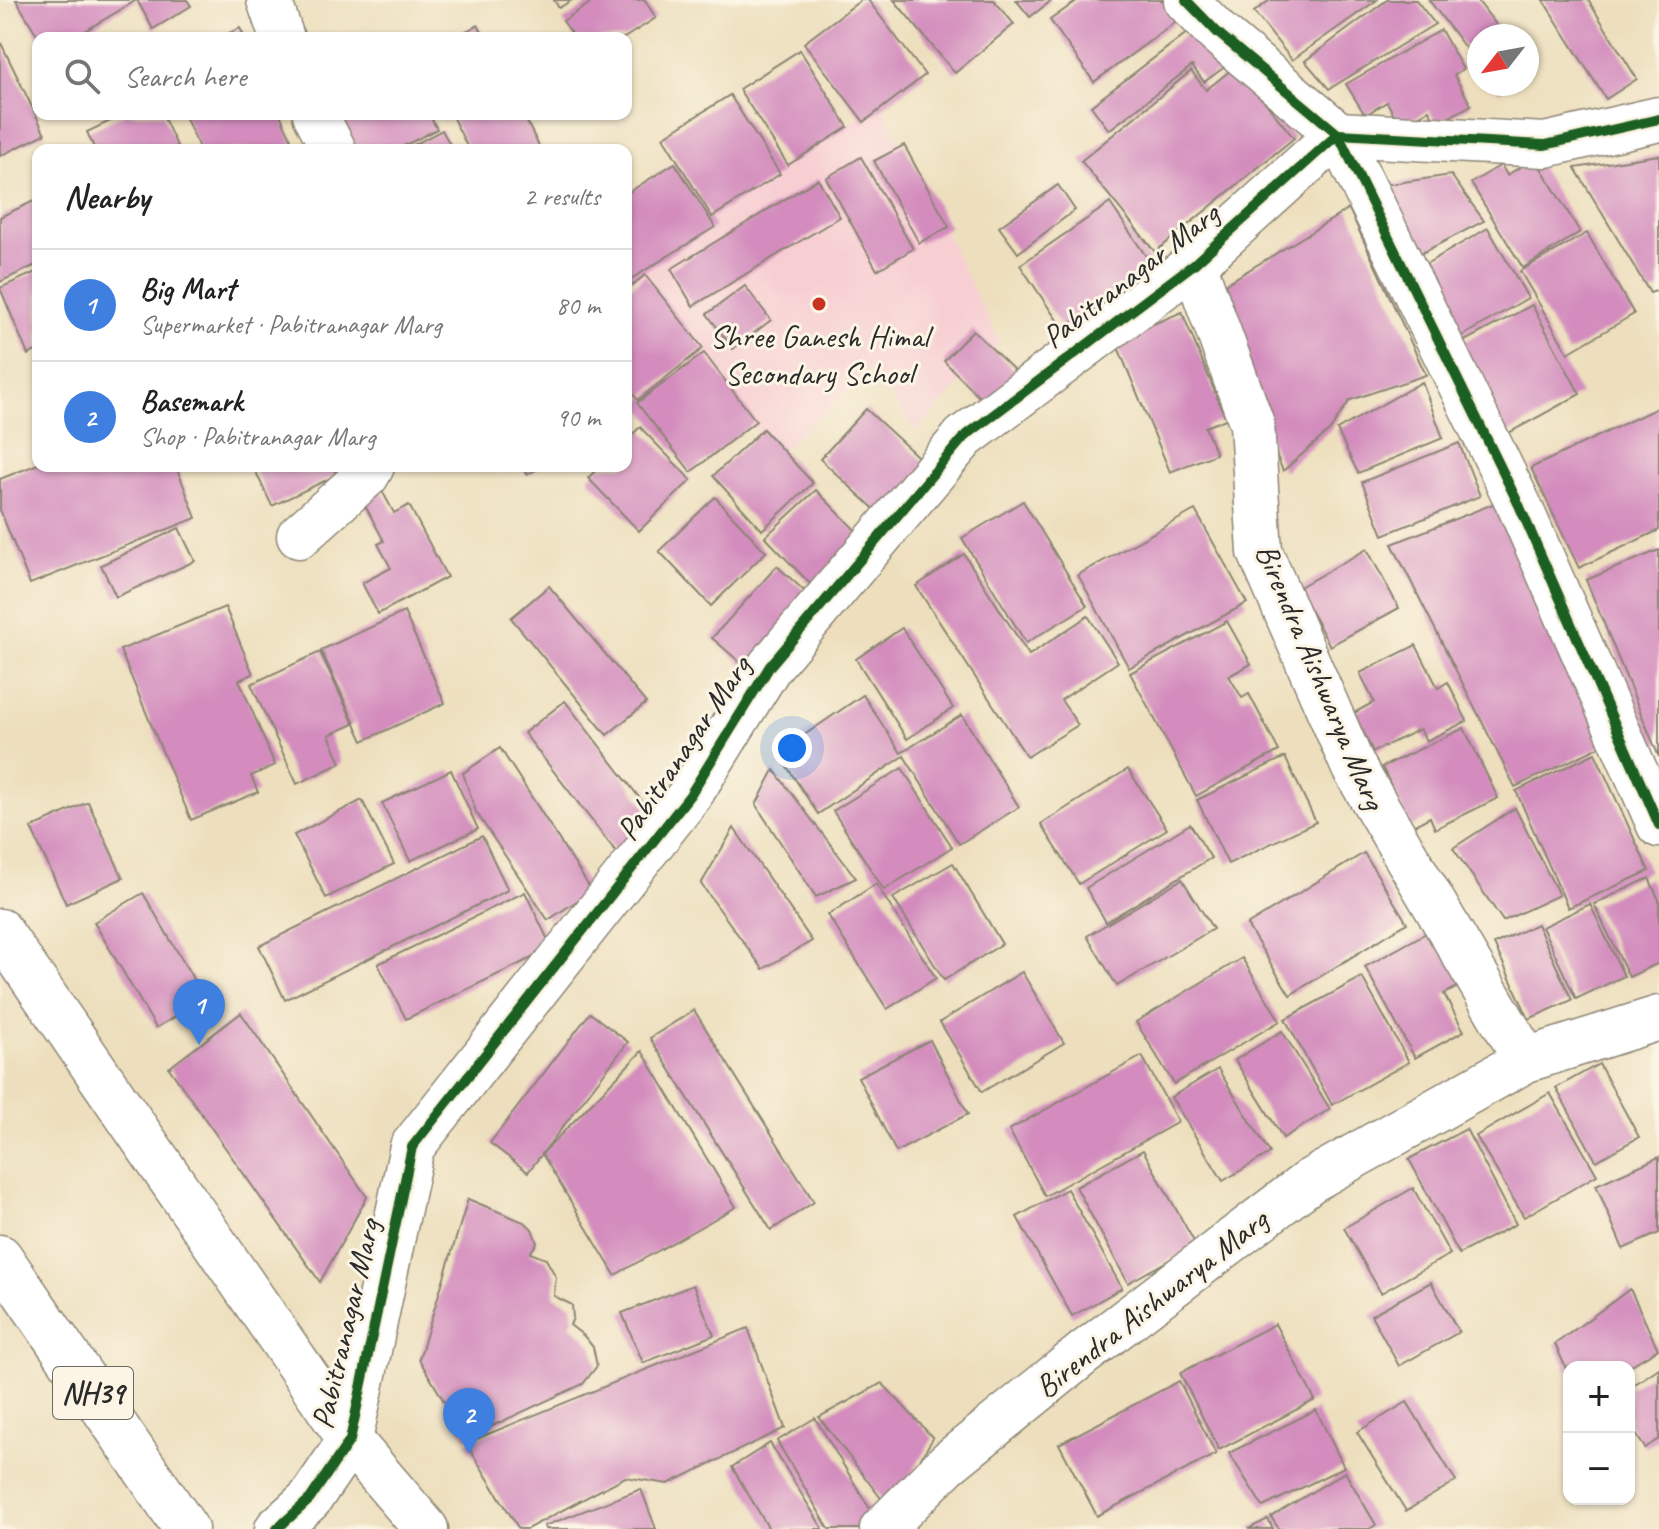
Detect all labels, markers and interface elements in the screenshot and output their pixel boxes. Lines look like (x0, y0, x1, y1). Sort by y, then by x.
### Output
north arrow (1467, 24, 1539, 96)
search box (32, 32, 632, 120)
icon: search (60, 54, 104, 98)
text: Search here (124, 57, 246, 95)
text: Nearby (64, 175, 150, 218)
text: 2 results (524, 180, 600, 213)
street label: Pabitranagar Marg (1034, 192, 1229, 357)
text: Big Mart (140, 270, 235, 308)
text: 1 (84, 289, 96, 322)
text: 80 m (556, 289, 600, 322)
marker: Shree Ganesh Himal Secondary School (810, 295, 828, 313)
text: Supermarket · Pabitranagar Marg (140, 308, 441, 341)
place label: Shree Ganesh Himal Secondary School (710, 316, 934, 394)
text: Basemark (140, 382, 243, 420)
text: 2 (84, 401, 96, 434)
text: 90 m (556, 401, 600, 434)
text: Shop · Pabitranagar Marg (140, 420, 375, 453)
street label: Birendra Aishwarya Marg (1246, 537, 1396, 817)
street label: Pabitranagar Marg (607, 646, 762, 848)
your location (772, 728, 812, 768)
pin: 1 (173, 979, 225, 1045)
street label: Birendra Aishwarya Marg (1027, 1198, 1278, 1407)
street label: Pabitranagar Marg (301, 1213, 390, 1433)
map controls (1563, 1361, 1635, 1505)
button: + (1563, 1361, 1635, 1433)
road number: NH39 (53, 1367, 133, 1419)
pin: 2 (443, 1388, 495, 1454)
button: − (1563, 1433, 1635, 1505)

